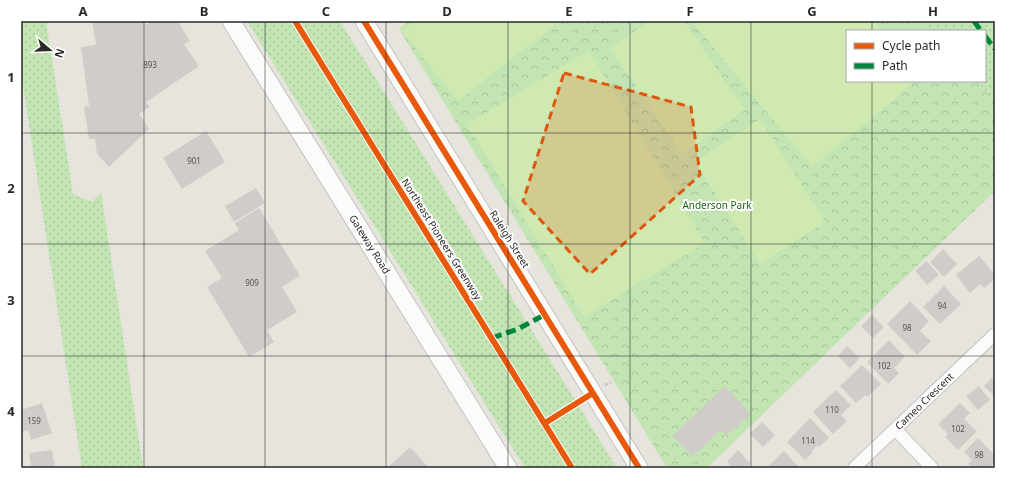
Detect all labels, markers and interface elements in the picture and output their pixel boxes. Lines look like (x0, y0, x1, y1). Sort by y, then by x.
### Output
text: A (79, 2, 88, 20)
text: B (200, 2, 208, 20)
text: C (322, 2, 330, 20)
text: D (442, 2, 452, 20)
text: E (565, 2, 573, 20)
text: F (686, 2, 694, 20)
text: G (807, 2, 817, 20)
text: H (928, 2, 938, 20)
north arrow (30, 30, 70, 70)
legend (846, 30, 986, 82)
text: Cycle path (882, 37, 940, 54)
text: N (51, 47, 68, 60)
text: Path (882, 57, 908, 74)
house number: 893 (143, 59, 157, 70)
text: 1 (7, 68, 15, 86)
house number: 901 (187, 155, 201, 166)
street label: Northeast Pioneers Greenway (399, 176, 486, 303)
text: 2 (7, 179, 15, 197)
park label: Anderson Park (682, 198, 752, 212)
street label: Raleigh Street (487, 208, 533, 271)
street label: Gateway Road (346, 212, 394, 276)
house number: 909 (245, 277, 259, 288)
text: 3 (7, 291, 15, 309)
house number: 94 (937, 300, 947, 311)
house number: 98 (902, 322, 912, 333)
house number: 102 (877, 360, 891, 371)
street label: Cameo Crescent (892, 369, 957, 433)
text: 4 (7, 402, 15, 420)
house number: 110 (825, 404, 839, 415)
house number: 159 (27, 415, 41, 426)
house number: 102 (951, 423, 965, 434)
house number: 114 (801, 435, 815, 446)
house number: 98 (974, 449, 984, 460)

